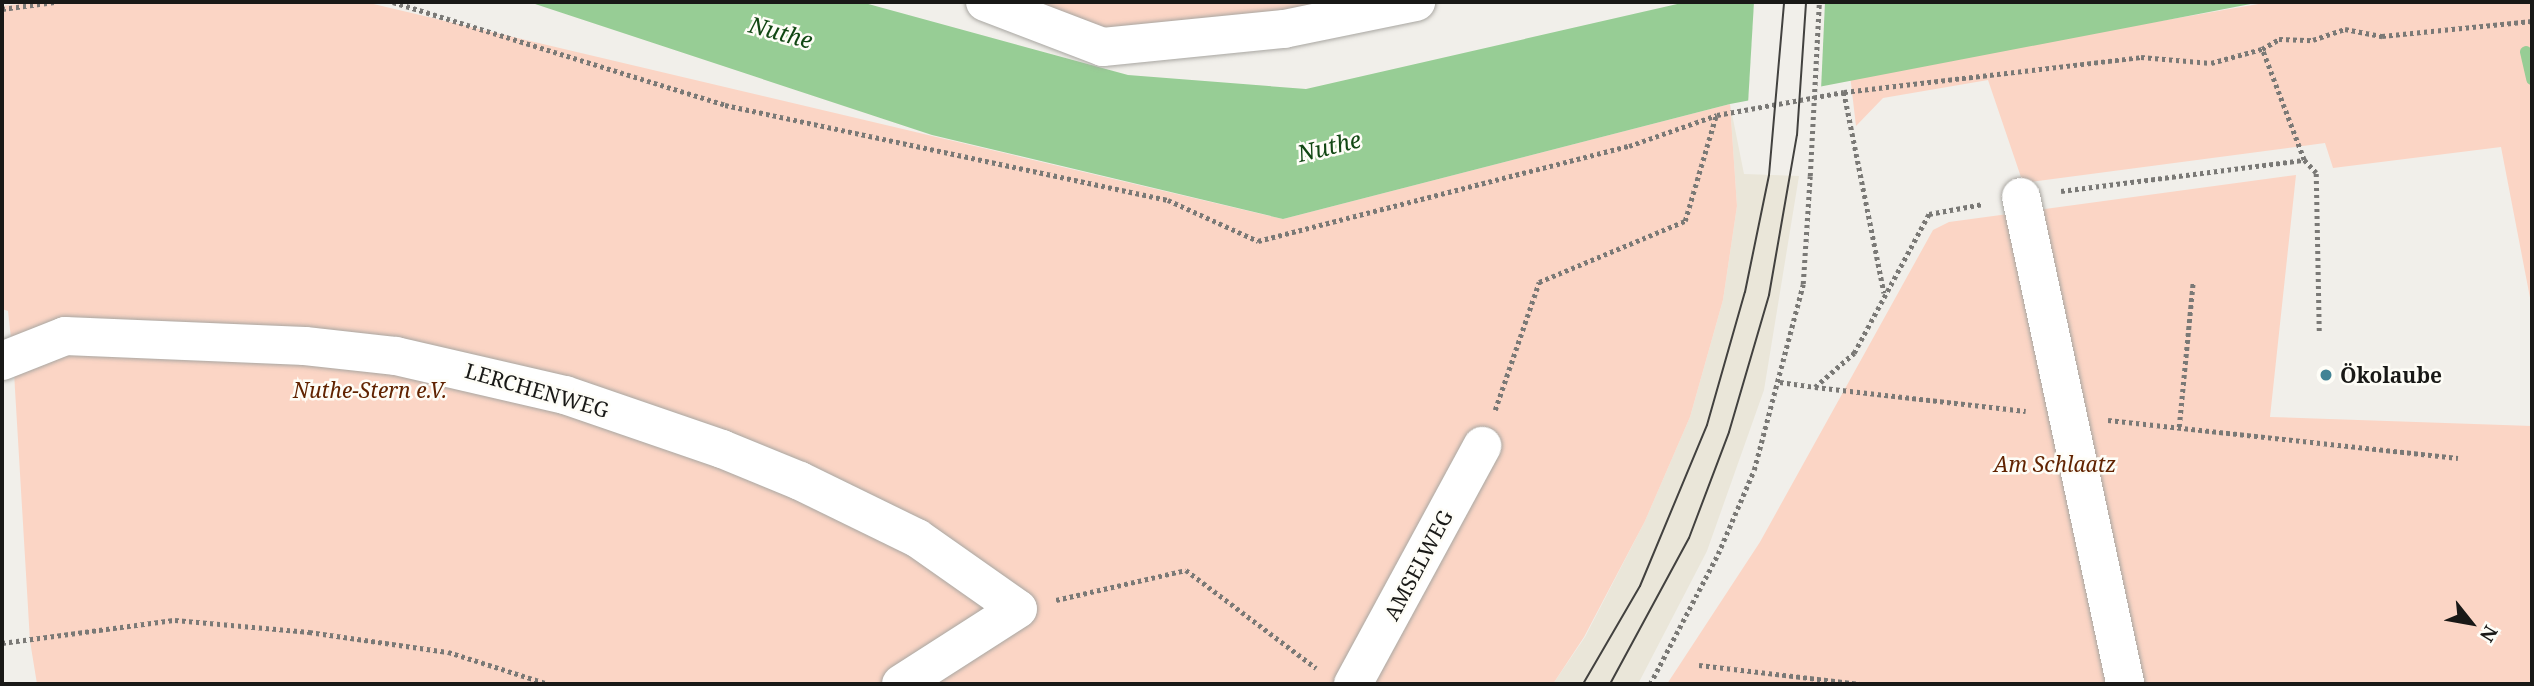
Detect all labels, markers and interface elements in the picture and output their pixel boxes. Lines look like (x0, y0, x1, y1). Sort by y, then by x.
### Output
water label: Nuthe (746, 10, 816, 54)
water label: Nuthe (1294, 125, 1364, 167)
street label: LERCHENWEG (462, 357, 612, 423)
place label: Ökolaube (2340, 362, 2442, 388)
marker: Ökolaube (2318, 367, 2334, 383)
park label: Nuthe-Stern e.V. (293, 377, 447, 403)
park label: Am Schlaatz (1994, 451, 2116, 477)
street label: AMSELWEG (1378, 506, 1458, 624)
north arrow (2436, 588, 2506, 658)
text: N (2474, 621, 2504, 647)

